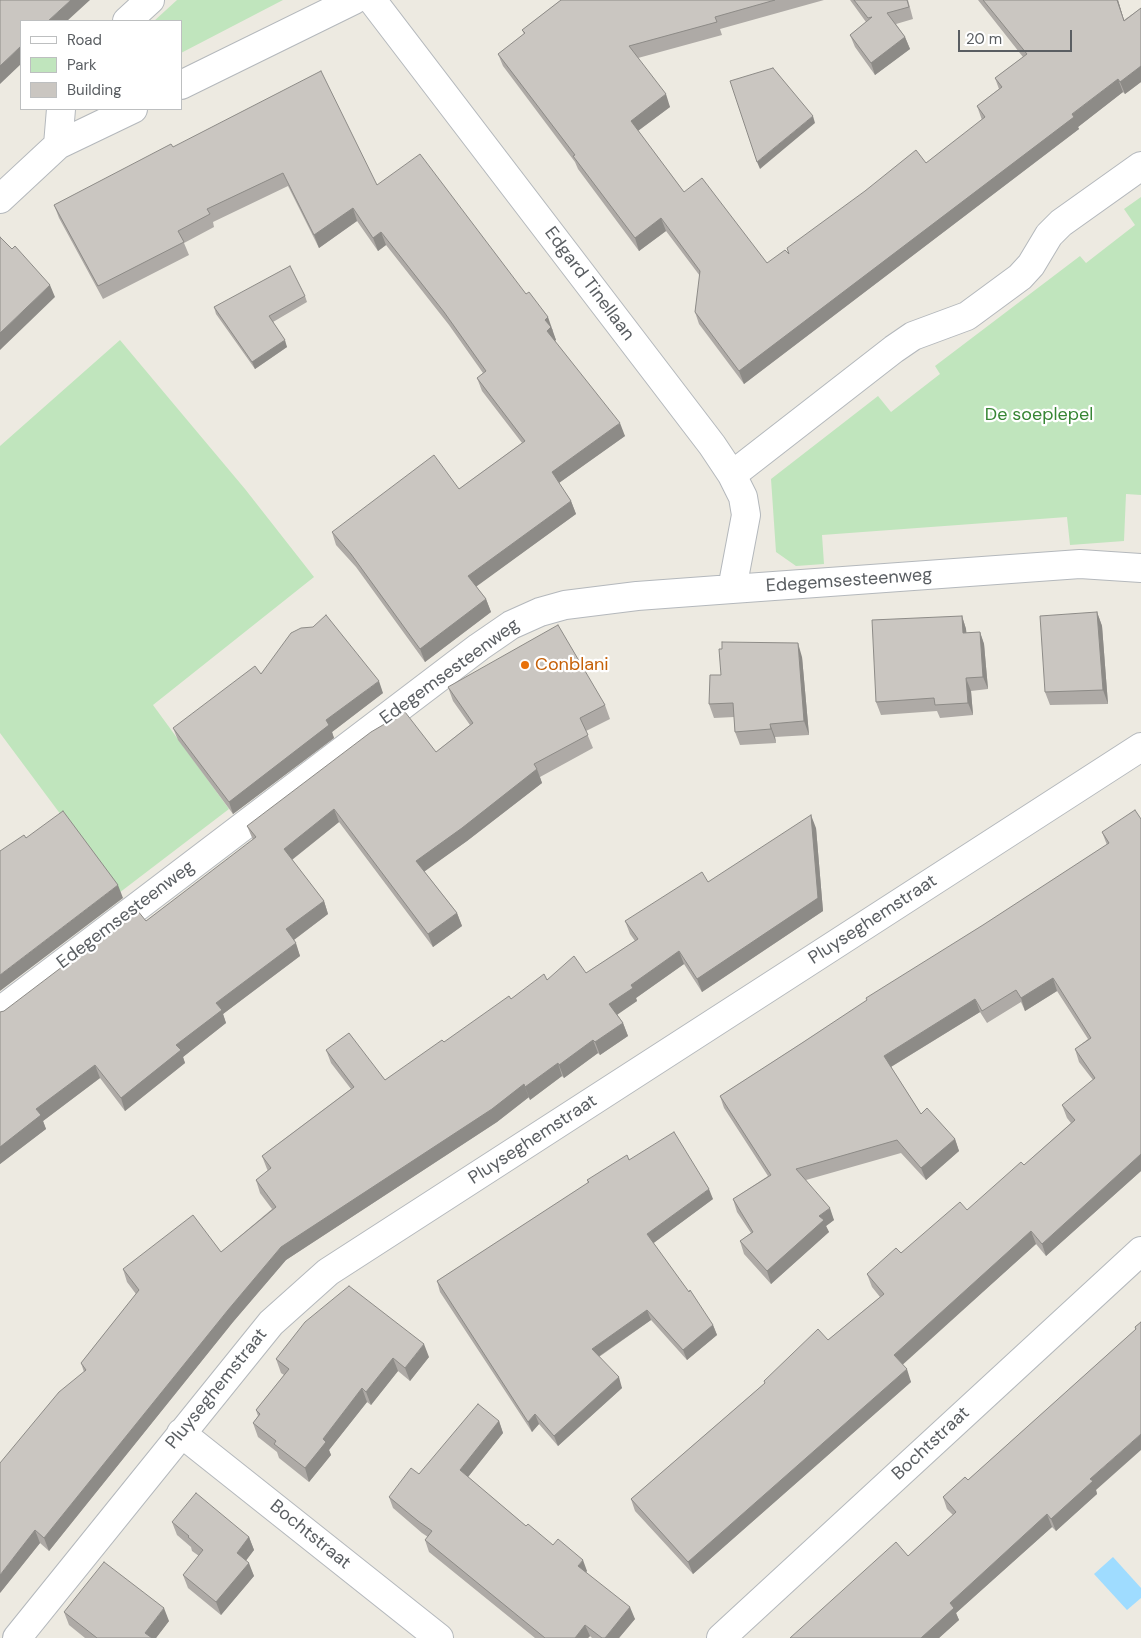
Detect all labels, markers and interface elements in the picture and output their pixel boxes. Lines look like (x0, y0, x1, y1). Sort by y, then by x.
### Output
legend (20, 20, 182, 110)
scale bar (961, 20, 1075, 52)
text: 20 m (966, 29, 1002, 49)
text: Road (67, 30, 102, 50)
text: Park (67, 55, 97, 75)
text: Building (67, 80, 122, 100)
street label: Edgard Tinellaan (539, 223, 639, 345)
park label: De soeplepel (985, 404, 1093, 426)
street label: Edegemsesteenweg (765, 564, 933, 598)
street label: Edegemsesteenweg (376, 614, 524, 730)
place label: Conblani (535, 654, 609, 676)
marker: Conblani (519, 659, 531, 671)
street label: Edegemsesteenweg (53, 856, 199, 974)
street label: Pluyseghemstraat (805, 870, 941, 970)
street label: Pluyseghemstraat (465, 1090, 601, 1190)
street label: Pluyseghemstraat (162, 1324, 272, 1454)
street label: Bochtstraat (888, 1403, 974, 1485)
street label: Bochtstraat (265, 1496, 355, 1574)

